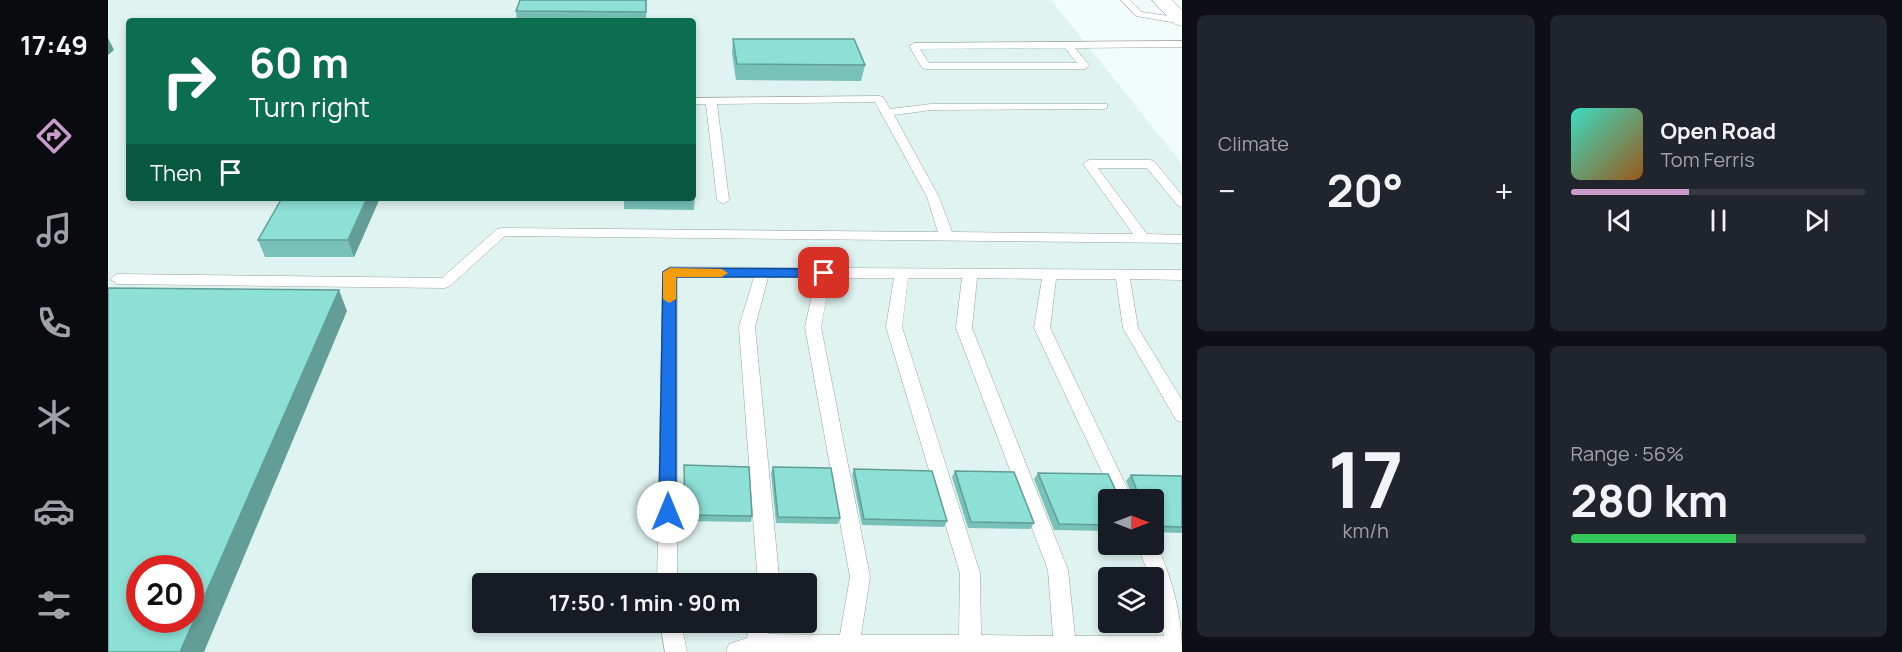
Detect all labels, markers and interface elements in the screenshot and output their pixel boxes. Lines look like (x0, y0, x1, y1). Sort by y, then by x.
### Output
text: 17:49 (20, 26, 88, 63)
text: 60 m (249, 33, 349, 91)
icon: right (150, 42, 228, 120)
text: Turn right (249, 88, 370, 125)
icon: directions (33, 115, 75, 157)
text: Open Road (1661, 116, 1776, 146)
text: Climate (1218, 130, 1289, 157)
text: Tom Ferris (1661, 146, 1755, 173)
icon: arrive (214, 156, 247, 189)
text: Then (150, 158, 202, 188)
text: 20° (1327, 159, 1403, 221)
text: − (1218, 168, 1236, 213)
text: + (1494, 168, 1514, 213)
icon: previous (1603, 204, 1636, 237)
icon: pause (1702, 204, 1735, 237)
icon: next (1800, 204, 1833, 237)
icon: music (33, 209, 75, 251)
pin (798, 247, 849, 298)
icon: arrive (807, 256, 840, 289)
icon: phone (33, 302, 75, 344)
icon: climate (33, 396, 75, 438)
text: 17 (1328, 425, 1404, 531)
text: Range · 56% (1571, 440, 1684, 467)
text: 280 km (1571, 469, 1728, 531)
position arrow (636, 480, 700, 544)
north arrow (1098, 489, 1164, 555)
map controls (1098, 489, 1164, 633)
icon: car (33, 490, 75, 532)
text: km/h (1342, 517, 1389, 544)
speed limit sign: 20 (126, 555, 204, 633)
button: layers (1098, 567, 1164, 633)
icon: filters (33, 584, 75, 626)
text: 17:50 · 1 min · 90 m (549, 588, 740, 618)

